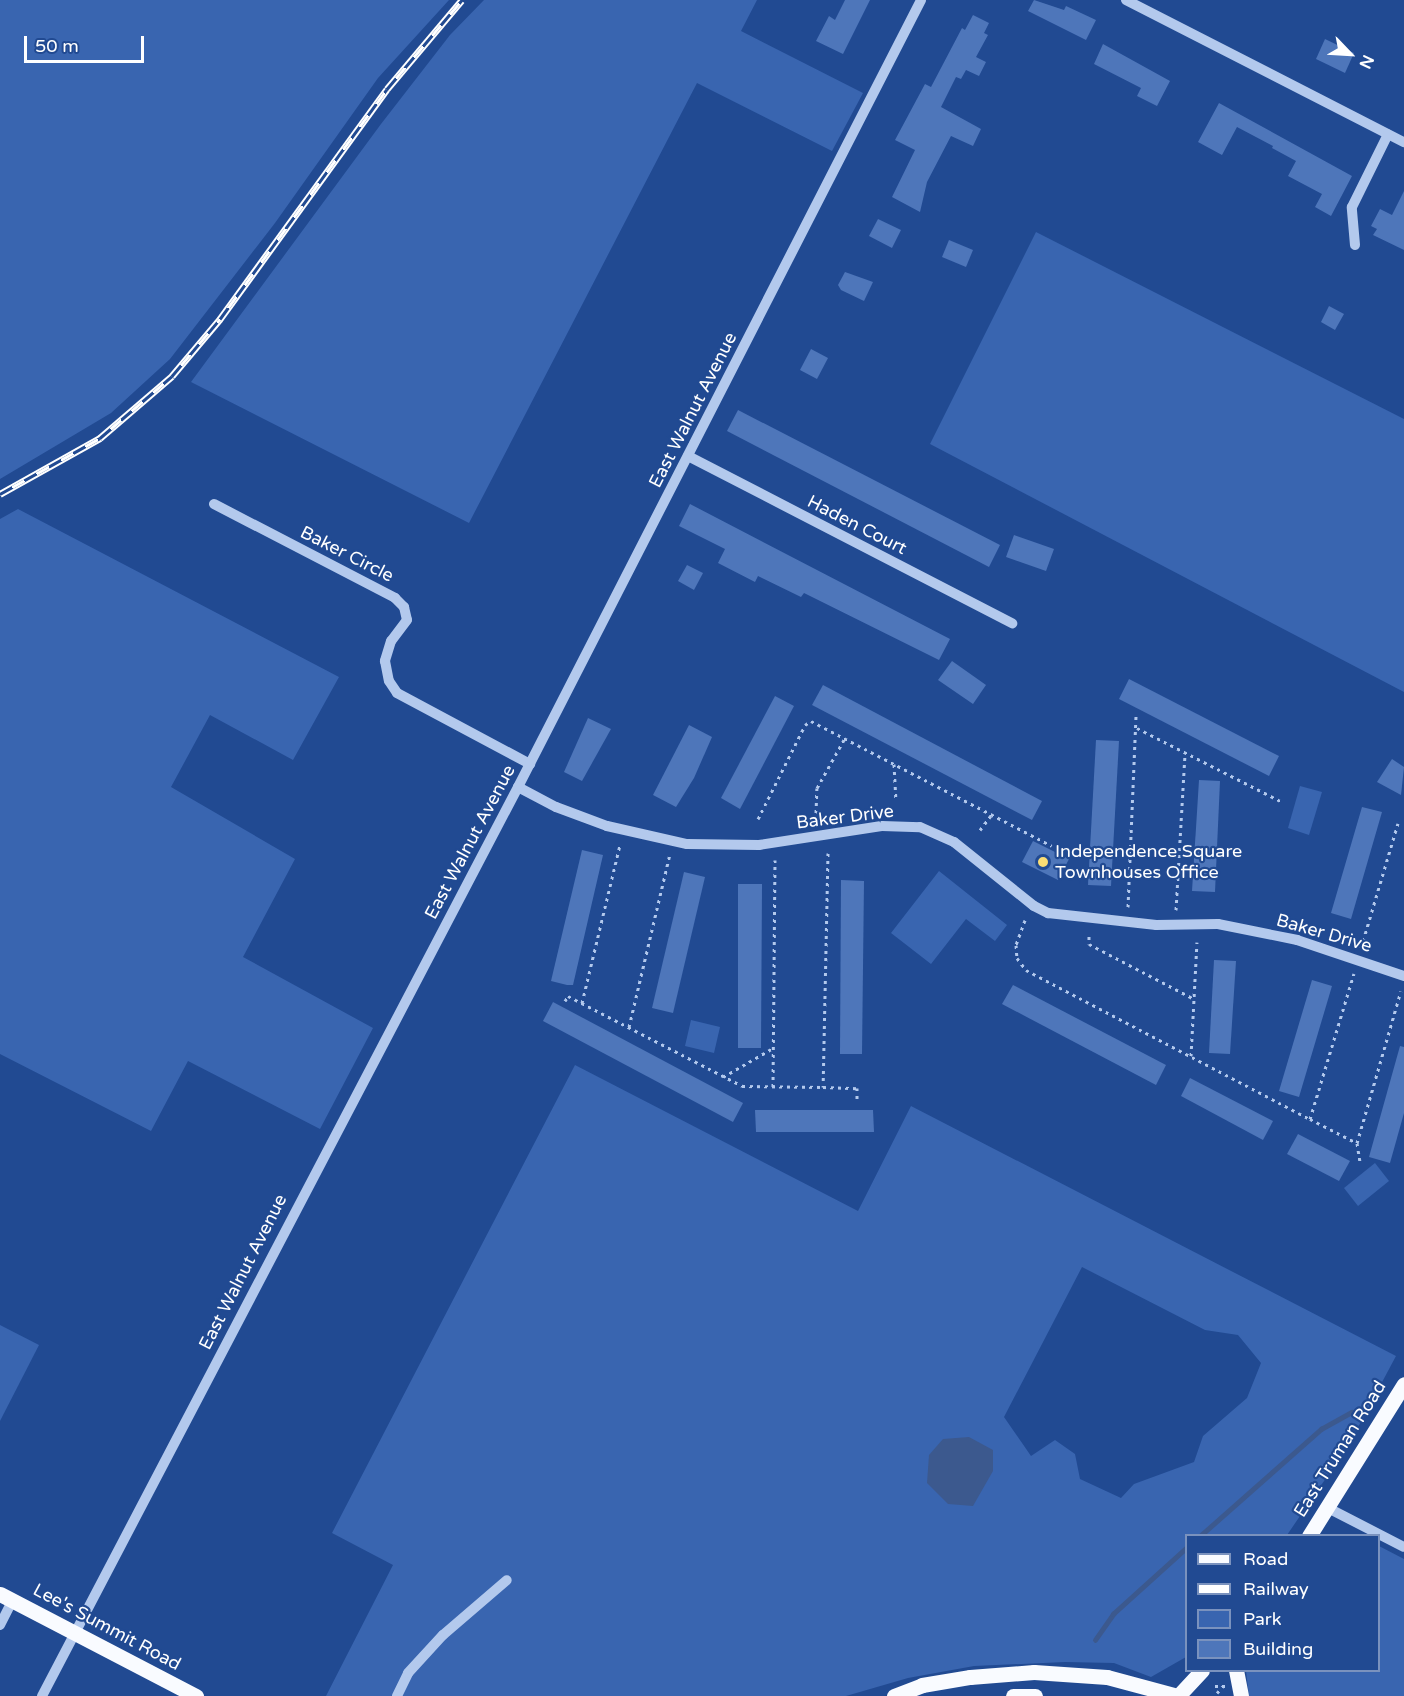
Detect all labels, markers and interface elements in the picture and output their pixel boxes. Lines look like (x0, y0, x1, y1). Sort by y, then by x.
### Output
scale bar (27, 24, 147, 62)
north arrow (1320, 24, 1380, 84)
text: 50 m (35, 35, 79, 57)
text: N (1355, 52, 1378, 72)
street label: East Walnut Avenue (644, 329, 742, 491)
street label: Haden Court (804, 491, 910, 559)
street label: Baker Circle (297, 521, 397, 587)
street label: East Walnut Avenue (420, 761, 520, 923)
street label: Baker Drive (795, 800, 895, 834)
place label: Independence Square Townhouses Office (1055, 841, 1242, 884)
marker: Independence Square Townhouses Office (1036, 855, 1050, 869)
street label: Baker Drive (1274, 909, 1374, 957)
street label: East Walnut Avenue (194, 1191, 292, 1353)
street label: East Truman Road (1289, 1377, 1391, 1521)
legend (1185, 1534, 1380, 1672)
text: Road (1243, 1548, 1288, 1570)
text: Railway (1243, 1578, 1309, 1600)
street label: Lee's Summit Road (29, 1579, 185, 1675)
text: Park (1243, 1608, 1281, 1630)
text: Building (1243, 1638, 1313, 1660)

